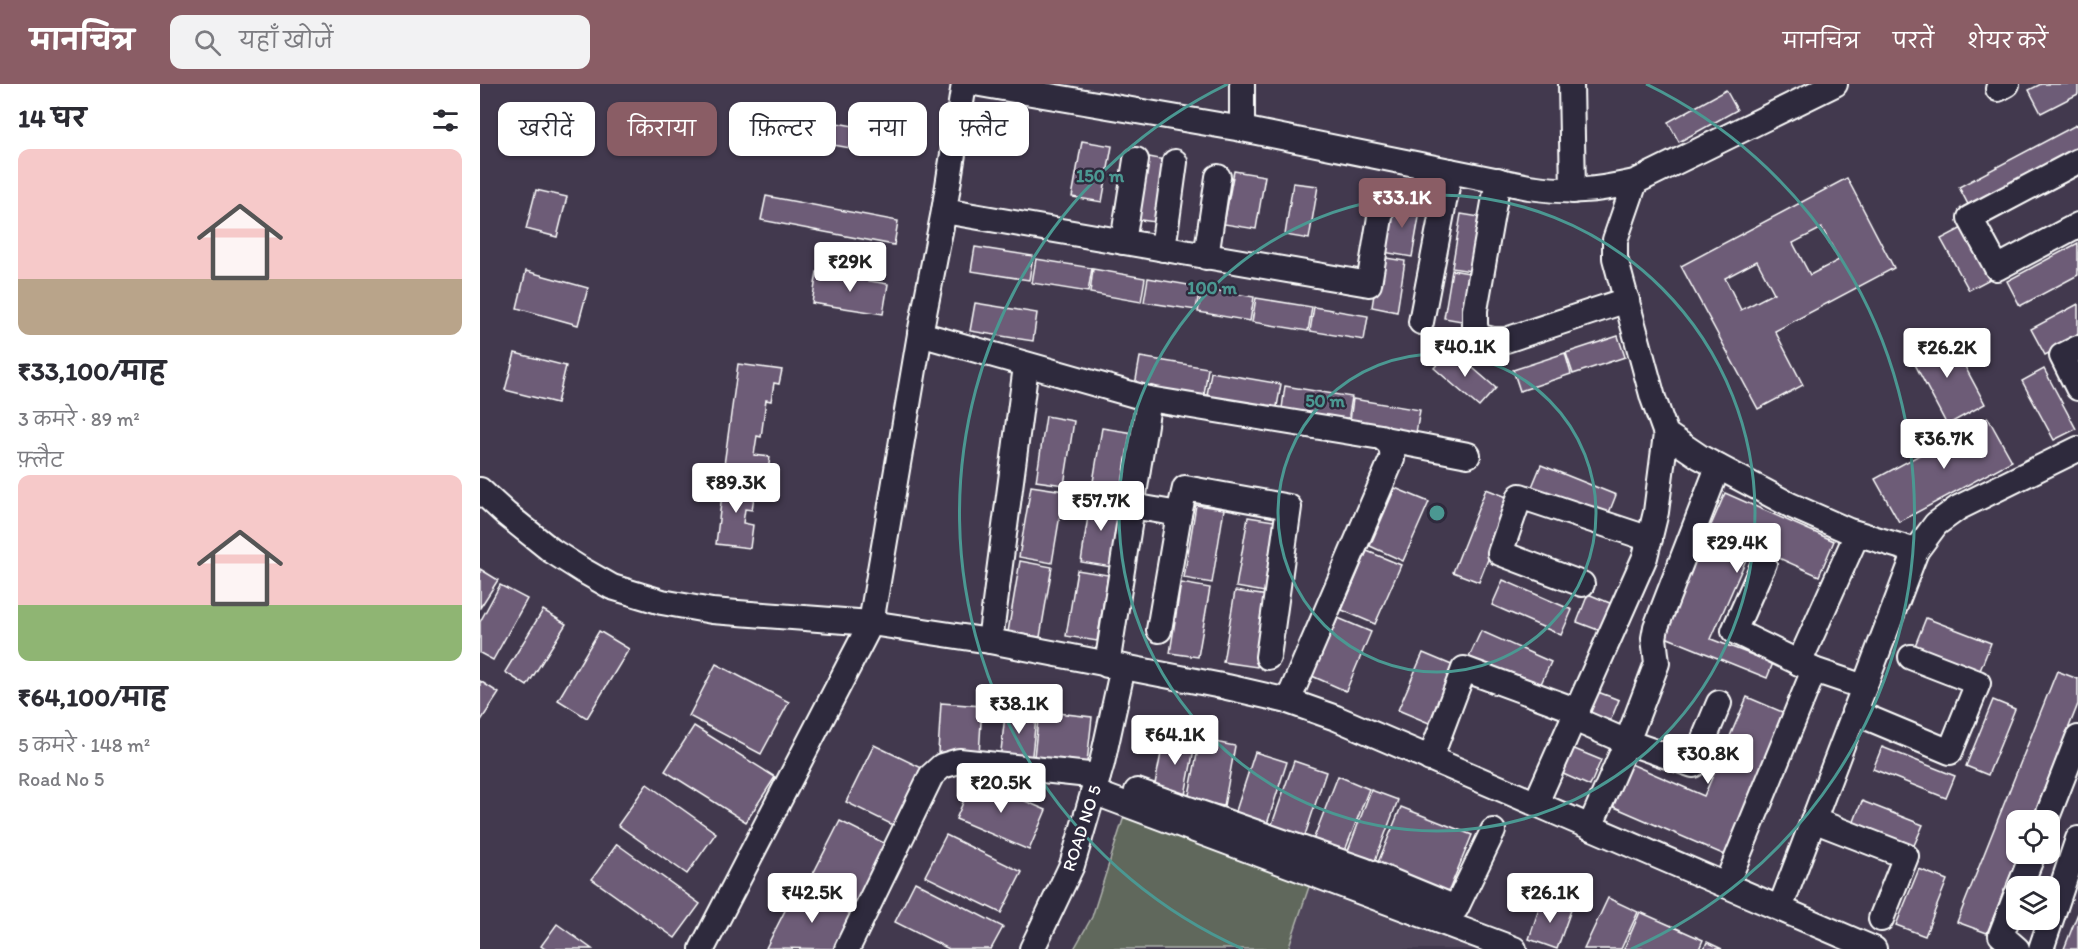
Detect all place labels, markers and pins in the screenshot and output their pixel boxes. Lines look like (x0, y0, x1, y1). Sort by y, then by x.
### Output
pin: ₹33.1K (1353, 178, 1451, 229)
pin: ₹29K (814, 242, 886, 293)
pin: ₹40.1K (1416, 327, 1514, 378)
pin: ₹26.2K (1898, 328, 1996, 379)
pin: ₹36.7K (1895, 419, 1993, 470)
pin: ₹89.3K (687, 463, 785, 514)
pin: ₹57.7K (1052, 481, 1150, 532)
centre of rings (1427, 503, 1447, 523)
pin: ₹29.4K (1688, 523, 1786, 574)
pin: ₹38.1K (970, 684, 1068, 735)
pin: ₹64.1K (1126, 715, 1224, 766)
pin: ₹30.8K (1659, 734, 1757, 785)
pin: ₹20.5K (952, 763, 1050, 814)
pin: ₹42.5K (763, 873, 861, 924)
pin: ₹26.1K (1501, 873, 1599, 924)

